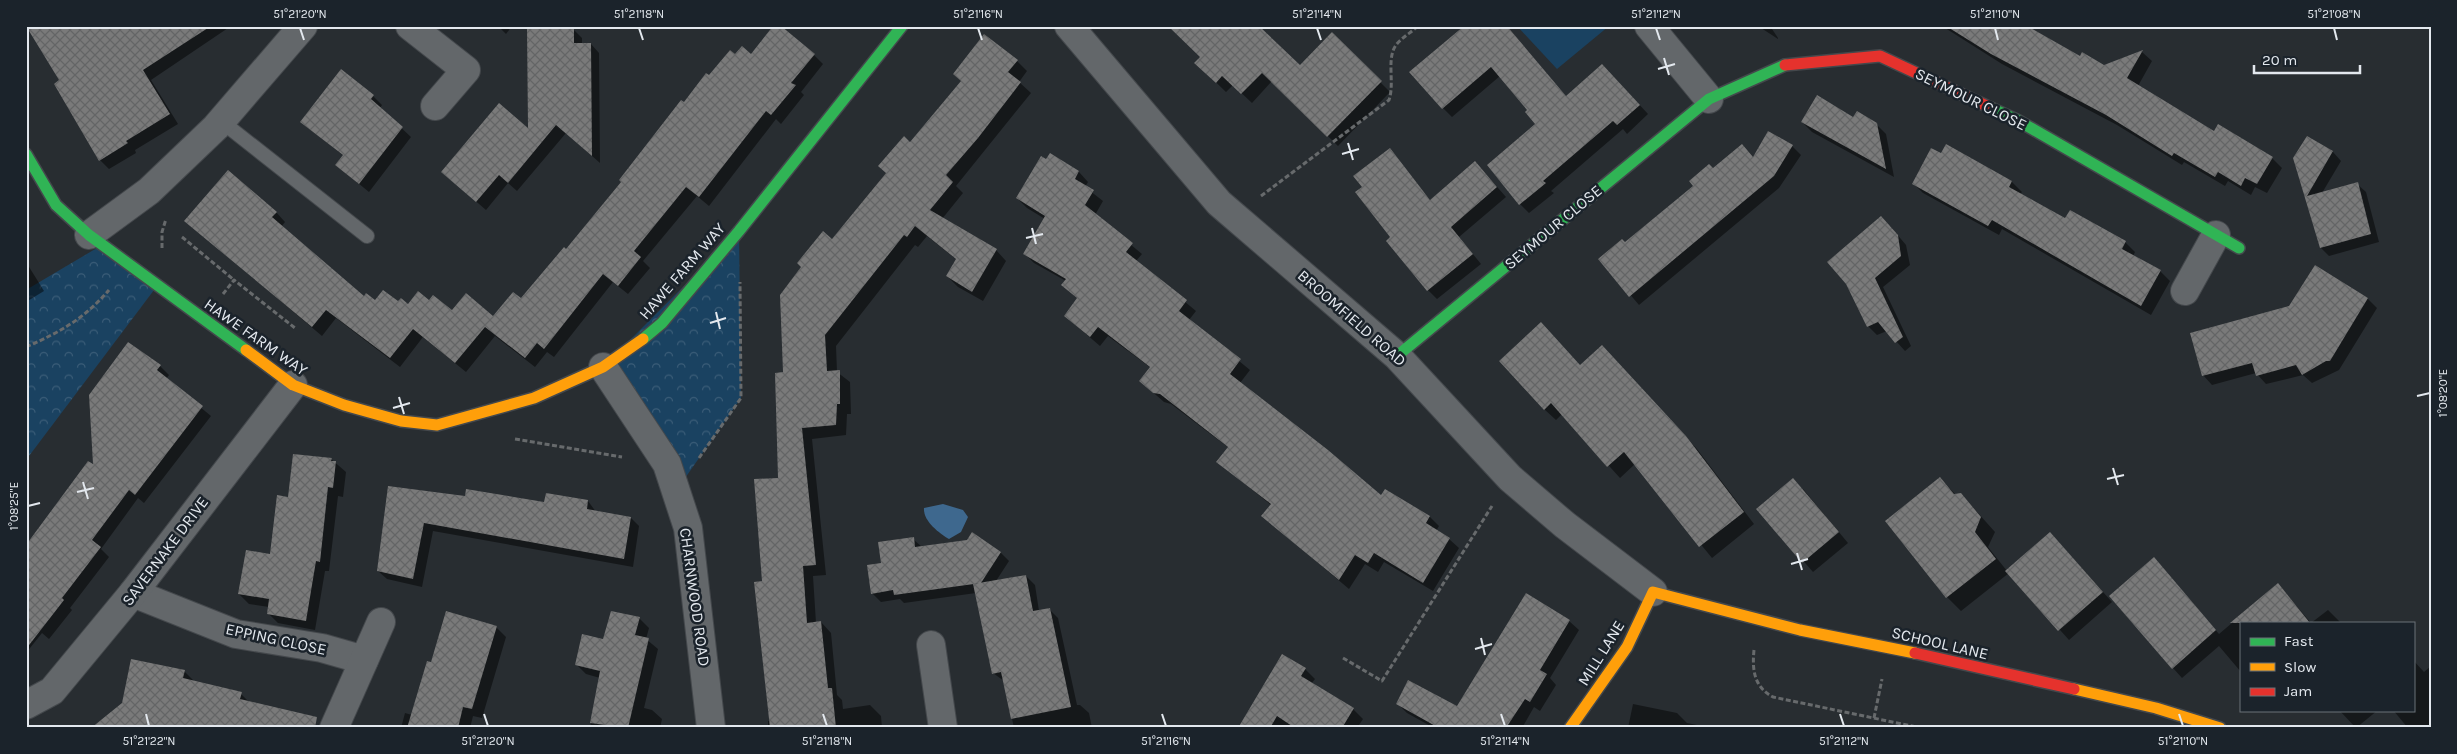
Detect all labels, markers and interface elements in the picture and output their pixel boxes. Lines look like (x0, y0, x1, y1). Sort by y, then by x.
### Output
text: 51°21'20"N (273, 7, 327, 21)
text: 51°21'18"N (614, 7, 664, 21)
text: 51°21'16"N (953, 7, 1003, 21)
text: 51°21'14"N (1292, 7, 1342, 21)
text: 51°21'12"N (1631, 7, 1681, 21)
text: 51°21'10"N (1970, 7, 2020, 21)
text: 51°21'08"N (2307, 7, 2361, 21)
scale bar (2254, 42, 2361, 74)
text: 20 m (2262, 51, 2297, 69)
street label: SEYMOUR CLOSE (1912, 64, 2030, 134)
street label: SEYMOUR CLOSE (1500, 181, 1606, 273)
street label: HAWE FARM WAY (635, 219, 729, 323)
street label: BROOMFIELD ROAD (1294, 266, 1410, 370)
street label: HAWE FARM WAY (201, 294, 311, 380)
text: 1°08'20"E (2436, 369, 2450, 417)
text: 1°08'25"E (7, 482, 21, 530)
street label: SAVERNAKE DRIVE (118, 493, 212, 609)
street label: CHARNWOOD ROAD (676, 527, 714, 667)
street label: MILL LANE (1573, 617, 1629, 689)
street label: EPPING CLOSE (224, 619, 328, 659)
legend (2240, 622, 2414, 712)
street label: SCHOOL LANE (1890, 623, 1990, 663)
text: Fast (2284, 632, 2314, 650)
text: Slow (2284, 658, 2316, 676)
text: Jam (2284, 682, 2312, 700)
text: 51°21'22"N (122, 734, 176, 748)
text: 51°21'20"N (461, 734, 515, 748)
text: 51°21'18"N (802, 734, 852, 748)
text: 51°21'16"N (1141, 734, 1191, 748)
text: 51°21'14"N (1480, 734, 1530, 748)
text: 51°21'12"N (1819, 734, 1869, 748)
text: 51°21'10"N (2158, 734, 2208, 748)

